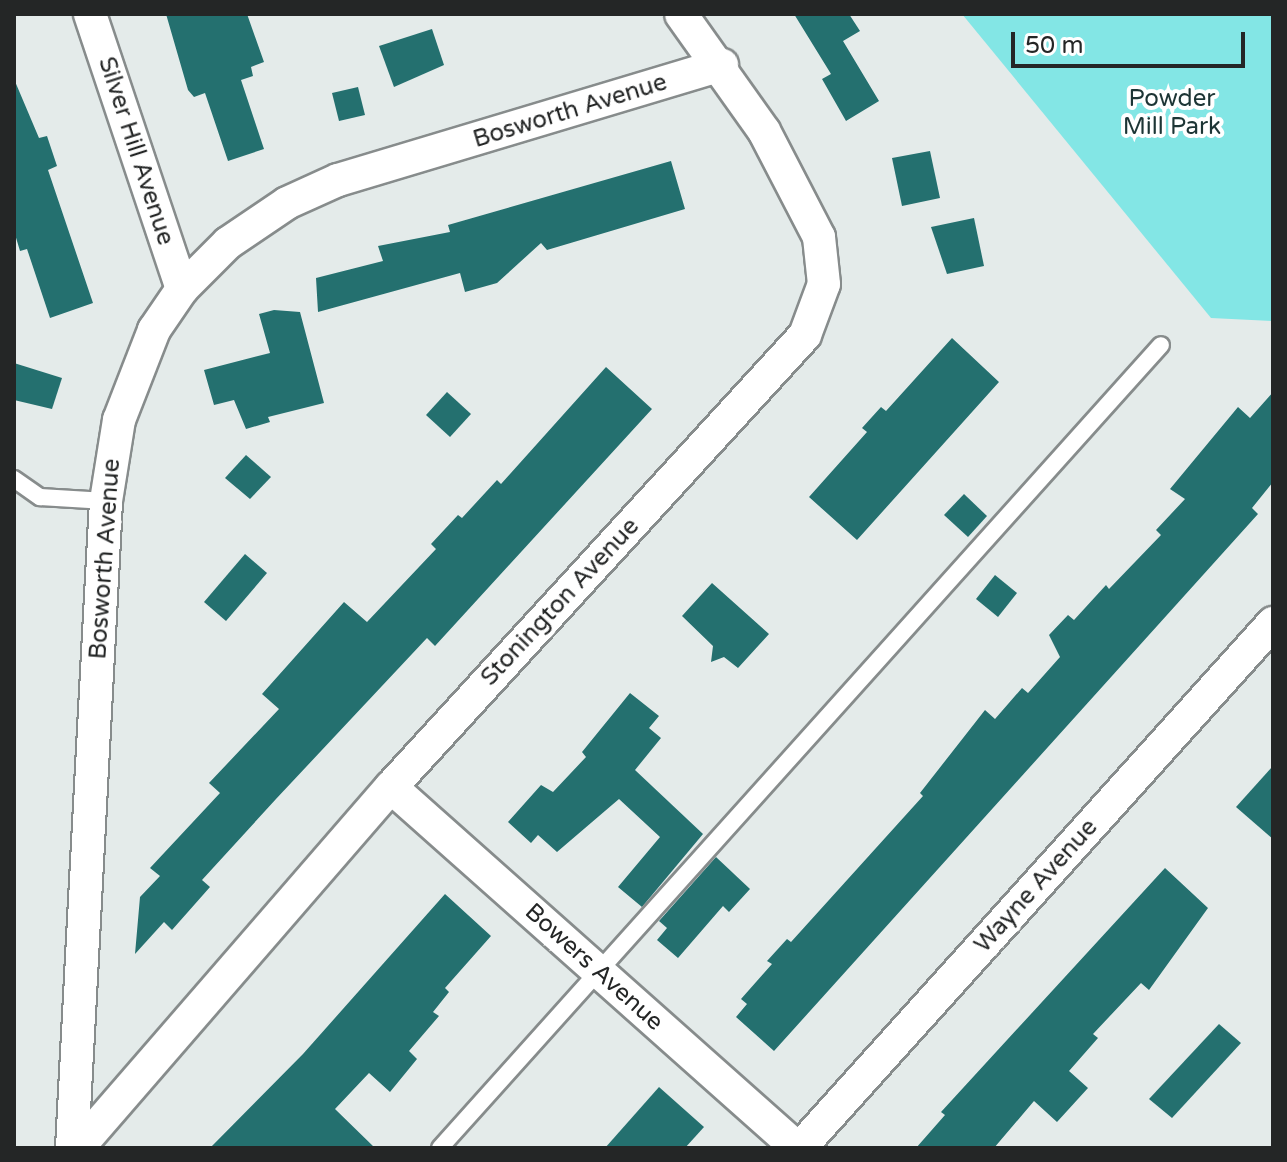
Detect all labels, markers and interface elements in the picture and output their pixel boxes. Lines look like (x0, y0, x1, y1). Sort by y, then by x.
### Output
scale bar (1015, 16, 1249, 66)
text: 50 m (1025, 31, 1083, 60)
street label: Silver Hill Avenue (92, 53, 180, 249)
street label: Bosworth Avenue (470, 68, 670, 154)
park label: Powder Mill Park (1123, 85, 1221, 141)
street label: Bosworth Avenue (84, 458, 126, 660)
street label: Stonington Avenue (475, 512, 645, 692)
street label: Wayne Avenue (968, 813, 1104, 959)
street label: Bowers Avenue (519, 897, 669, 1037)

